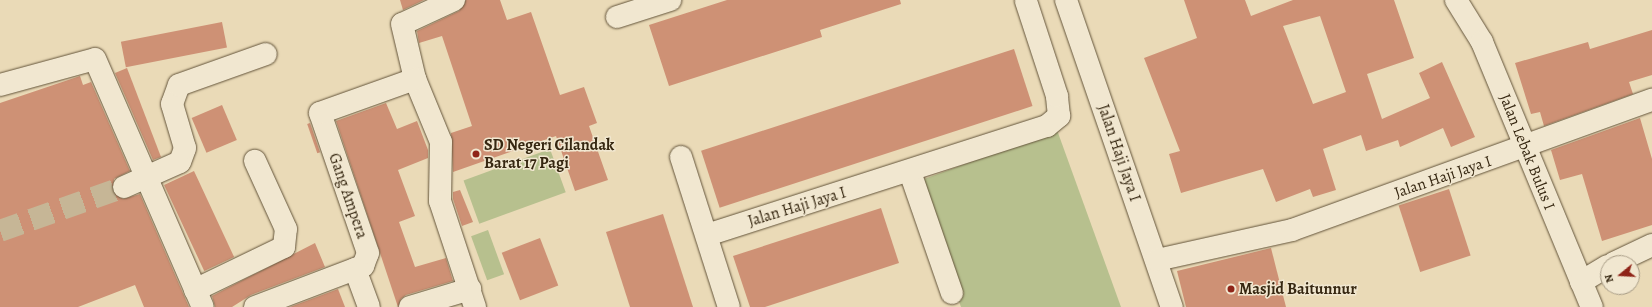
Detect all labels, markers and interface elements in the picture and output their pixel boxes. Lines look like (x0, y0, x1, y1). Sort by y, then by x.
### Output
street label: Jalan Lebak Bulus I (1495, 91, 1559, 213)
street label: Jalan Haji Jaya I (1093, 102, 1145, 204)
place label: SD Negeri Cilandak Barat 17 Pagi (484, 135, 614, 173)
marker: SD Negeri Cilandak Barat 17 Pagi (471, 149, 481, 159)
street label: Gang Ampera (324, 151, 372, 241)
street label: Jalan Haji Jaya I (1392, 151, 1494, 203)
street label: Jalan Haji Jaya I (746, 183, 848, 231)
north arrow (1600, 255, 1640, 295)
text: N (1601, 272, 1617, 285)
place label: Masjid Baitunnur (1239, 279, 1357, 299)
marker: Masjid Baitunnur (1226, 284, 1236, 294)

